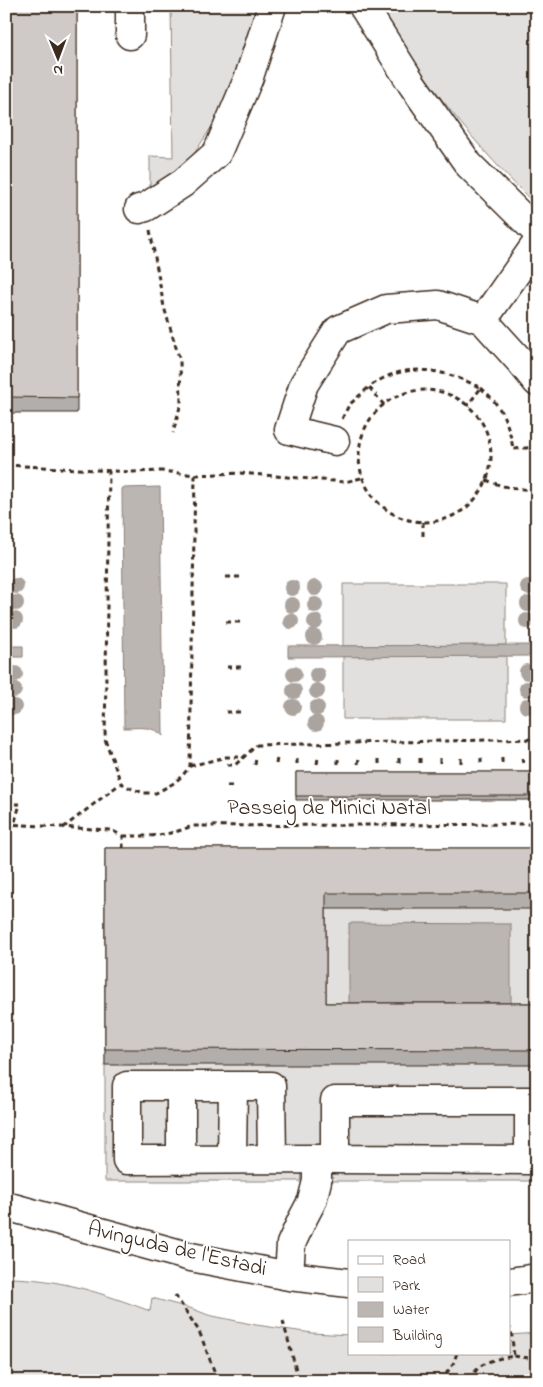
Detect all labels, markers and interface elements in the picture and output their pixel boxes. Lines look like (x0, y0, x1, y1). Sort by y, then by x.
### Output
north arrow (32, 32, 82, 82)
text: N (53, 59, 63, 80)
street label: Passeig de Minici Natal (227, 793, 431, 826)
street label: Avinguda de l'Estadi (84, 1214, 270, 1287)
legend (348, 1240, 510, 1354)
text: Road (393, 1249, 426, 1271)
text: Park (393, 1275, 421, 1297)
text: Water (393, 1299, 429, 1321)
text: Building (392, 1325, 442, 1348)

